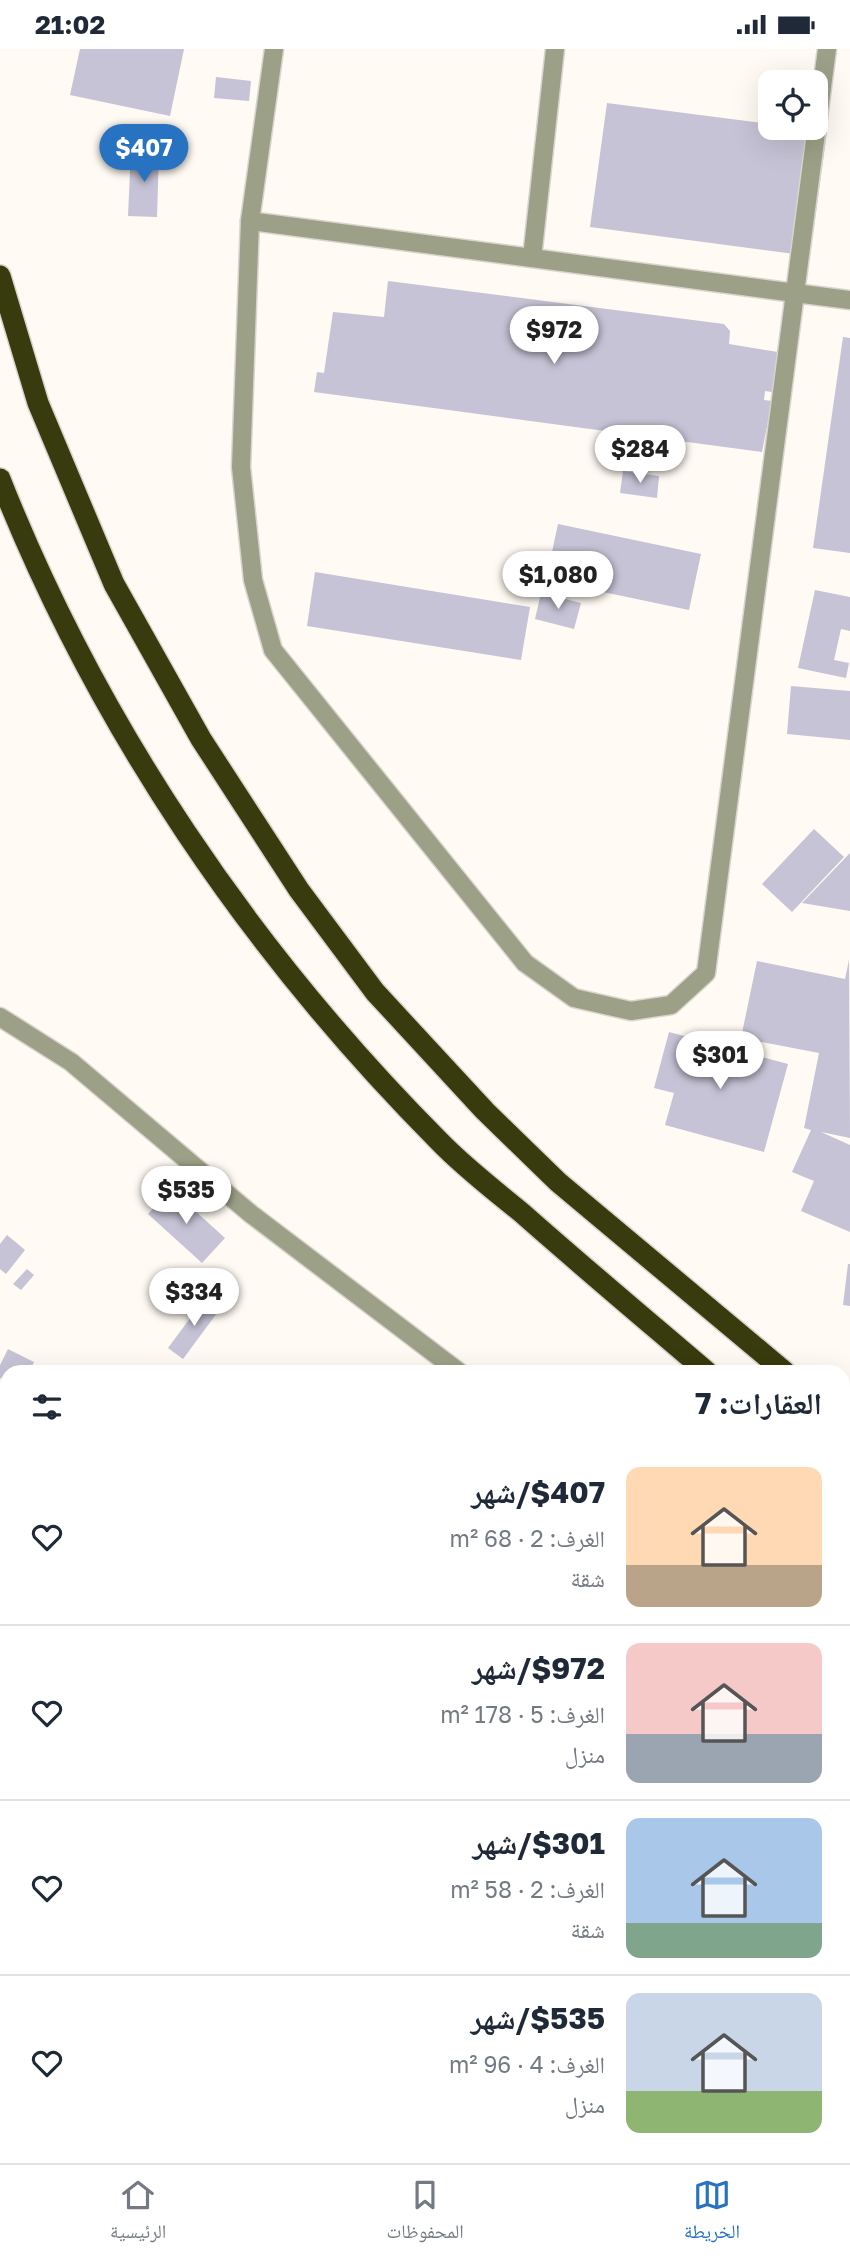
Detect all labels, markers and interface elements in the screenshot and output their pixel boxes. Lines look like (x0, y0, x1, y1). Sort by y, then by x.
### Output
text: 21:02 (35, 9, 105, 40)
map controls (758, 70, 828, 140)
button: locate (758, 70, 828, 140)
pin: $407 (103, 125, 185, 184)
text: $407 (115, 133, 173, 161)
pin: $972 (513, 307, 595, 366)
text: $972 (526, 315, 582, 343)
pin: $284 (599, 425, 681, 485)
text: $284 (611, 434, 669, 462)
pin: $1,080 (501, 552, 615, 611)
text: $1,080 (518, 560, 598, 588)
pin: $301 (679, 1031, 761, 1091)
text: $301 (692, 1040, 748, 1068)
pin: $535 (145, 1167, 227, 1226)
text: $535 (157, 1175, 215, 1203)
pin: $334 (153, 1269, 235, 1328)
text: $334 (165, 1277, 223, 1305)
text: العقارات: 7 (695, 1385, 822, 1421)
icon: filters (28, 1388, 66, 1426)
text: $407/شهر (471, 1474, 605, 1510)
icon: home (682, 1495, 766, 1579)
icon: heart (28, 1518, 66, 1556)
text: الغرف: 2 · 68 m² (450, 1524, 605, 1552)
text: شقة (571, 1564, 605, 1592)
text: $972/شهر (472, 1650, 605, 1686)
icon: home (682, 1671, 766, 1755)
icon: heart (28, 1694, 66, 1732)
text: الغرف: 5 · 178 m² (440, 1700, 605, 1728)
text: منزل (565, 1740, 605, 1768)
text: $301/شهر (472, 1825, 605, 1861)
icon: home (682, 1846, 766, 1930)
icon: heart (28, 1869, 66, 1907)
text: الغرف: 2 · 58 m² (450, 1875, 605, 1903)
text: شقة (571, 1915, 605, 1943)
text: $535/شهر (471, 2000, 605, 2036)
icon: home (682, 2021, 766, 2105)
icon: heart (28, 2044, 66, 2082)
text: الغرف: 4 · 96 m² (449, 2050, 605, 2078)
text: منزل (565, 2090, 605, 2118)
tab: الرئيسية (110, 2176, 166, 2250)
tab: المحفوظات (387, 2176, 464, 2250)
tab: الخريطة (684, 2176, 740, 2250)

